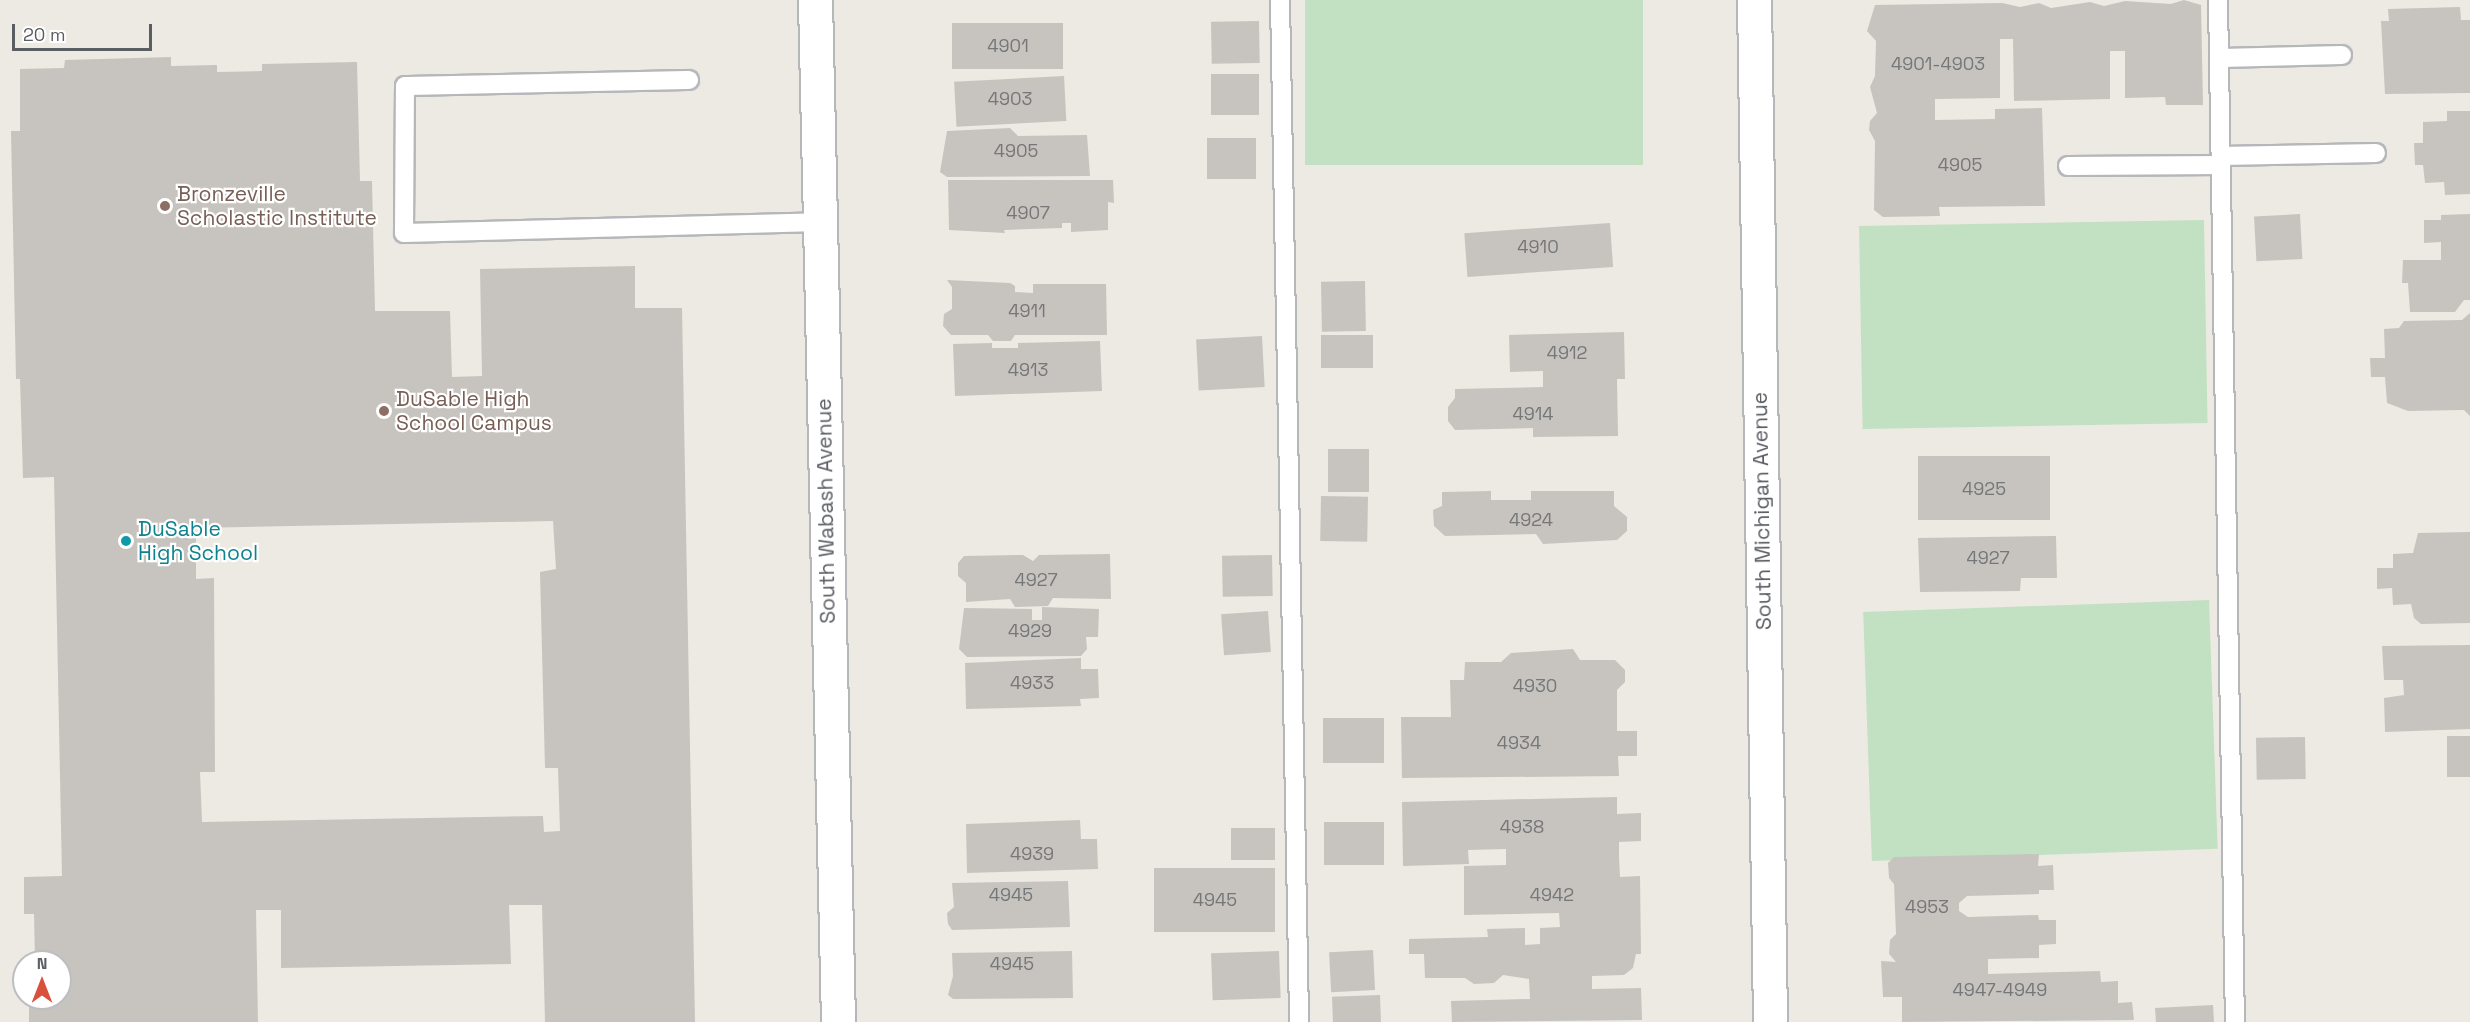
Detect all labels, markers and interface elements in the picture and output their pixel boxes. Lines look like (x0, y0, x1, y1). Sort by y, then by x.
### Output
scale bar (15, 12, 154, 50)
text: 20 m (23, 23, 66, 46)
house number: 4901 (987, 35, 1029, 57)
house number: 4901-4903 (1891, 53, 1985, 75)
house number: 4903 (988, 88, 1032, 110)
house number: 4905 (994, 140, 1038, 162)
house number: 4905 (1938, 154, 1982, 176)
place label: Bronzeville Scholastic Institute (177, 181, 377, 231)
marker: Bronzeville Scholastic Institute (158, 199, 172, 213)
house number: 4907 (1006, 202, 1050, 224)
house number: 4910 (1517, 236, 1559, 258)
house number: 4911 (1008, 300, 1046, 322)
house number: 4912 (1547, 342, 1587, 364)
house number: 4913 (1008, 359, 1048, 381)
place label: DuSable High School Campus (396, 386, 552, 436)
street label: South Michigan Avenue (1747, 392, 1777, 630)
street label: South Wabash Avenue (811, 398, 841, 624)
house number: 4914 (1512, 403, 1554, 425)
marker: DuSable High School Campus (377, 404, 391, 418)
house number: 4925 (1962, 478, 2006, 500)
house number: 4924 (1509, 509, 1553, 531)
place label: DuSable High School (138, 516, 258, 566)
marker: DuSable High School (119, 534, 133, 548)
house number: 4927 (1966, 547, 2010, 569)
house number: 4927 (1014, 569, 1058, 591)
house number: 4929 (1008, 620, 1052, 642)
house number: 4933 (1010, 672, 1054, 694)
house number: 4930 (1513, 675, 1557, 697)
house number: 4934 (1497, 732, 1541, 754)
house number: 4938 (1500, 816, 1544, 838)
house number: 4939 (1010, 843, 1054, 865)
house number: 4945 (989, 884, 1033, 906)
house number: 4942 (1530, 884, 1574, 906)
house number: 4945 (1193, 889, 1237, 911)
house number: 4953 (1905, 896, 1949, 918)
north arrow (12, 950, 72, 1010)
text: N (37, 953, 47, 974)
house number: 4945 (990, 953, 1034, 975)
house number: 4947-4949 (1953, 979, 2047, 1001)

